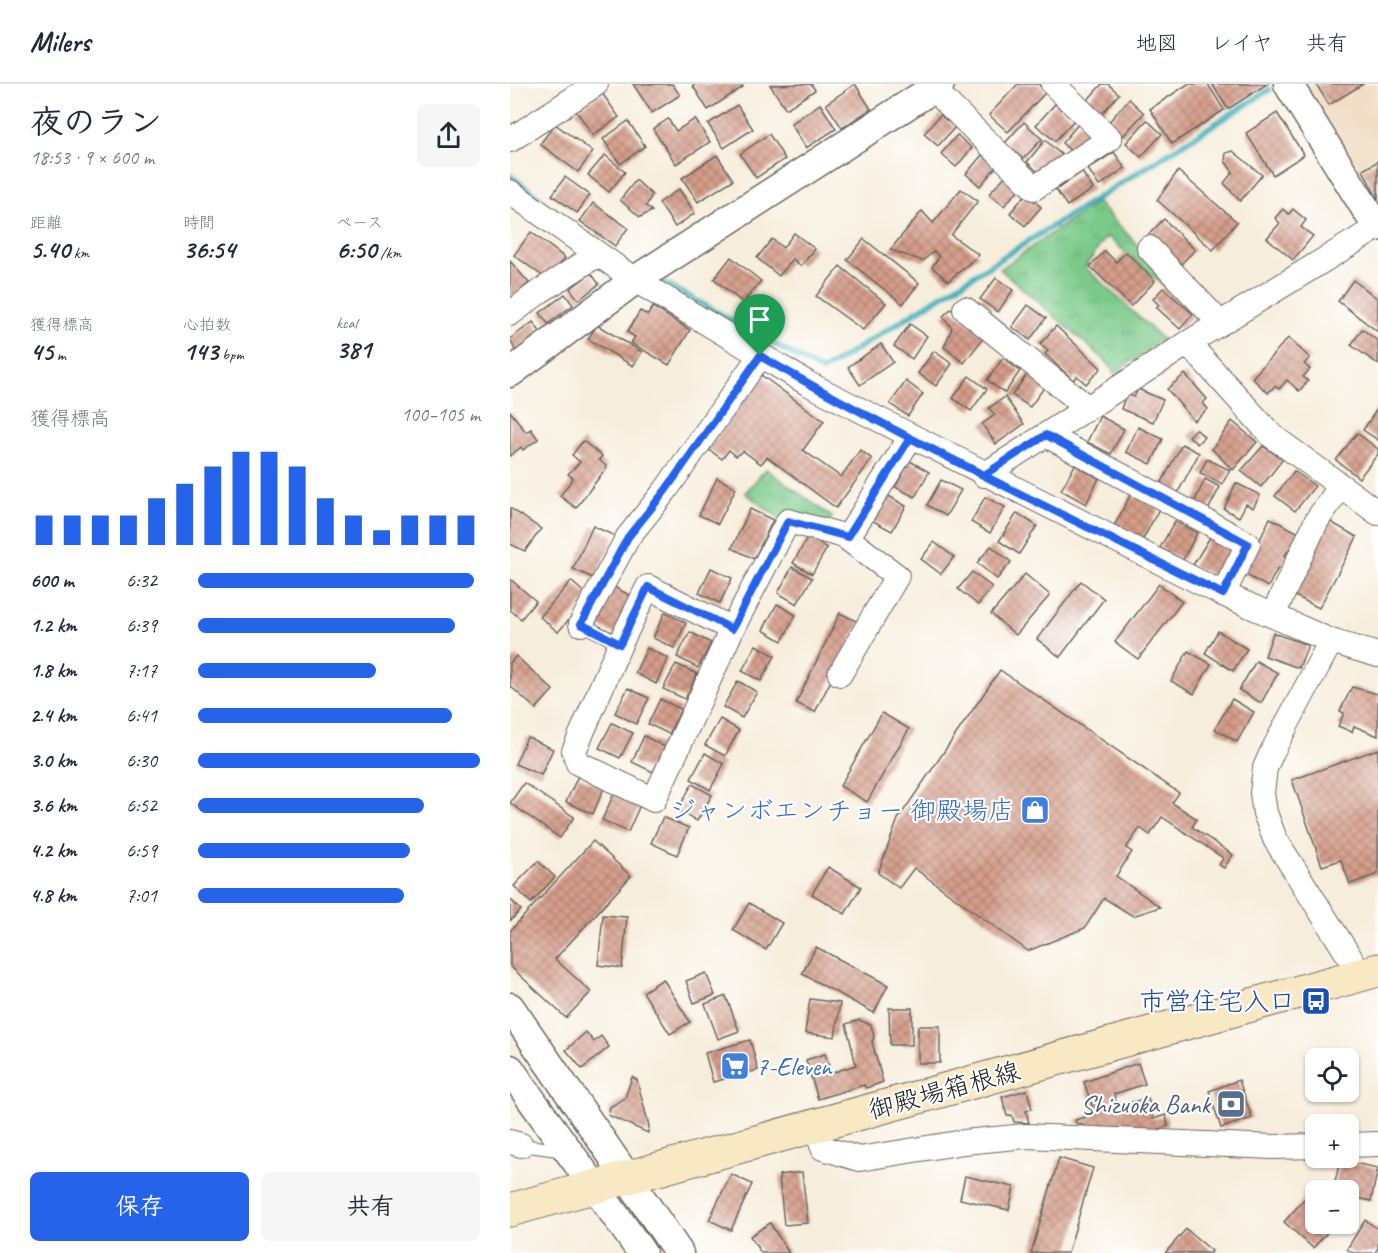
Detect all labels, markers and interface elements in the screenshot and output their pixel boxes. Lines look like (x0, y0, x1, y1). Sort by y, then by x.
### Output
text: Milers (30, 24, 90, 59)
text: 地図 (1136, 30, 1178, 56)
text: レイヤ (1211, 30, 1273, 56)
text: 共有 (1306, 30, 1348, 56)
text: 夜のラン (30, 101, 162, 143)
button: share (417, 104, 480, 167)
text: 18:53 · 9 × 600 m (30, 145, 154, 170)
text: 距離 (30, 213, 62, 233)
text: 時間 (183, 213, 215, 233)
text: ペース (336, 213, 383, 233)
text: 5.40 (30, 233, 70, 266)
text: 36:54 (183, 233, 235, 266)
text: 6:50 (336, 233, 376, 266)
text: km (70, 243, 89, 263)
text: /km (376, 243, 401, 263)
pin (734, 294, 785, 356)
icon: arrive (743, 303, 776, 336)
text: kcal (336, 313, 357, 333)
text: 獲得標高 (30, 315, 94, 335)
text: 心拍数 (183, 315, 231, 335)
text: 381 (336, 333, 371, 366)
text: 45 (30, 335, 53, 368)
text: 143 (183, 335, 218, 368)
text: m (53, 345, 66, 365)
text: bpm (218, 345, 244, 365)
text: 100–105 m (401, 402, 480, 427)
text: 獲得標高 (30, 406, 110, 431)
text: 600 m (30, 568, 74, 593)
text: 6:32 (126, 568, 157, 593)
text: 1.2 km (30, 613, 77, 638)
text: 6:39 (126, 613, 157, 638)
text: 1.8 km (30, 658, 77, 683)
text: 7:17 (126, 658, 157, 683)
text: 2.4 km (30, 703, 77, 728)
text: 6:41 (126, 703, 157, 728)
text: 3.0 km (30, 748, 77, 773)
text: 6:30 (126, 748, 157, 773)
text: 3.6 km (30, 793, 77, 818)
text: 6:52 (126, 793, 157, 818)
place label: ジャンボエンチョー 御殿場店 (669, 794, 1014, 827)
shop icon: ジャンボエンチョー 御殿場店 (1019, 794, 1051, 826)
text: 4.2 km (30, 838, 77, 863)
text: 6:59 (126, 838, 157, 863)
text: 4.8 km (30, 883, 77, 908)
text: 7:01 (126, 883, 157, 908)
place label: 市営住宅入口 (1139, 985, 1295, 1018)
bus stop icon: 市営住宅入口 (1300, 985, 1332, 1017)
map controls (1305, 1048, 1359, 1234)
button: locate (1305, 1048, 1359, 1102)
supermarket icon: 7-Eleven (719, 1050, 751, 1082)
place label: 7-Eleven (756, 1050, 833, 1083)
street label: 御殿場箱根線 (865, 1054, 1024, 1127)
place label: Shizuoka Bank (1081, 1088, 1212, 1121)
bank icon: Shizuoka Bank (1215, 1088, 1247, 1120)
button: + (1305, 1114, 1359, 1168)
button: 保存 (30, 1172, 249, 1241)
button: 共有 (261, 1172, 480, 1241)
button: − (1305, 1180, 1359, 1234)

